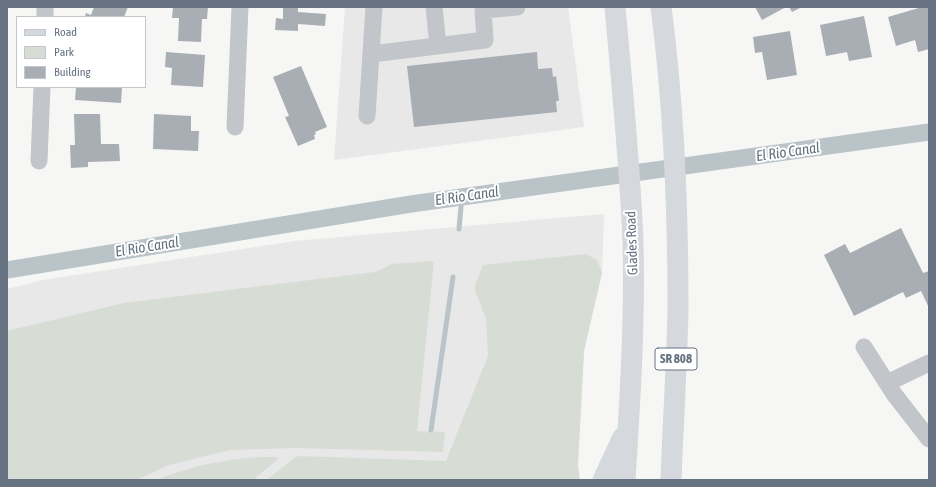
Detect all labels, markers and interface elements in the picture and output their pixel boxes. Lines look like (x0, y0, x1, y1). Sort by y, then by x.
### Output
legend (16, 16, 146, 88)
text: Road (54, 25, 77, 39)
text: Park (54, 45, 74, 59)
text: Building (54, 65, 91, 79)
water label: El Rio Canal (755, 139, 821, 165)
water label: El Rio Canal (434, 183, 500, 209)
street label: Glades Road (622, 211, 642, 275)
water label: El Rio Canal (114, 233, 180, 261)
road number: SR 808 (655, 348, 697, 370)

